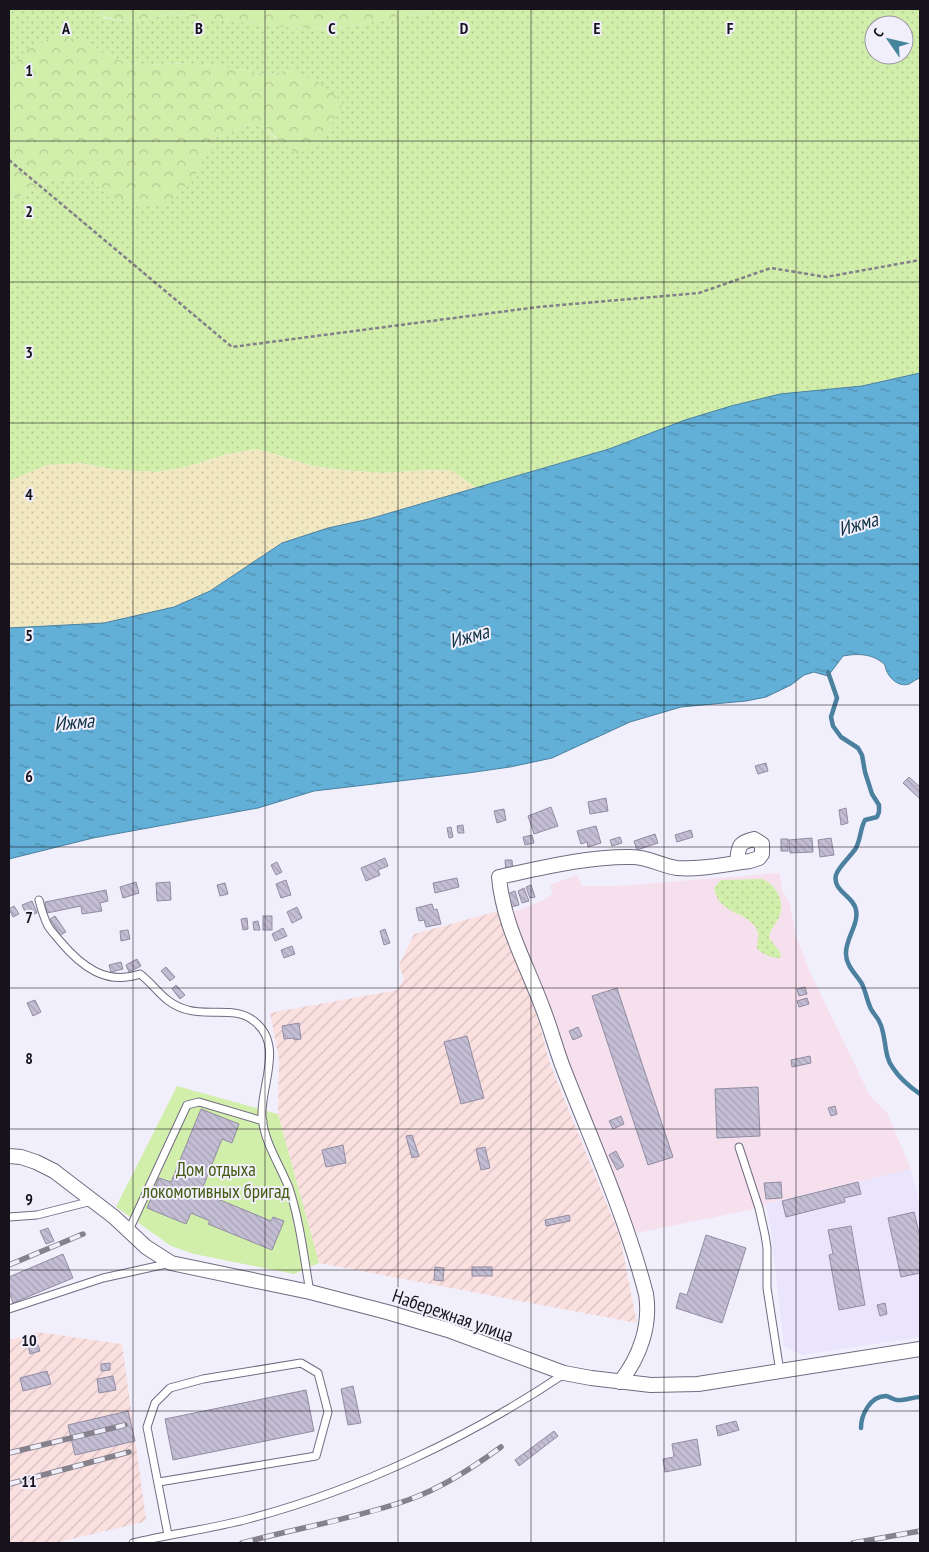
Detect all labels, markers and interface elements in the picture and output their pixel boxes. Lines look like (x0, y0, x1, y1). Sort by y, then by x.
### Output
north arrow (864, 15, 914, 65)
text: A (61, 18, 71, 38)
text: B (195, 18, 203, 38)
text: C (328, 18, 336, 38)
text: D (460, 18, 469, 38)
text: E (594, 18, 601, 38)
text: F (727, 18, 734, 38)
text: С (869, 25, 888, 40)
text: 1 (25, 60, 33, 80)
text: 2 (25, 201, 33, 221)
text: 3 (25, 342, 33, 362)
text: 4 (25, 484, 33, 504)
water label: Ижма (835, 506, 882, 542)
water label: Ижма (446, 618, 493, 654)
text: 5 (25, 625, 33, 645)
water label: Ижма (53, 707, 96, 737)
text: 6 (25, 766, 33, 786)
text: 7 (25, 907, 33, 927)
text: 8 (25, 1048, 33, 1068)
park label: Дом отдыха локомотивных бригад (141, 1157, 290, 1203)
text: 9 (25, 1189, 33, 1209)
street label: Набережная улица (389, 1283, 517, 1347)
text: 10 (21, 1330, 37, 1350)
text: 11 (21, 1471, 37, 1491)

